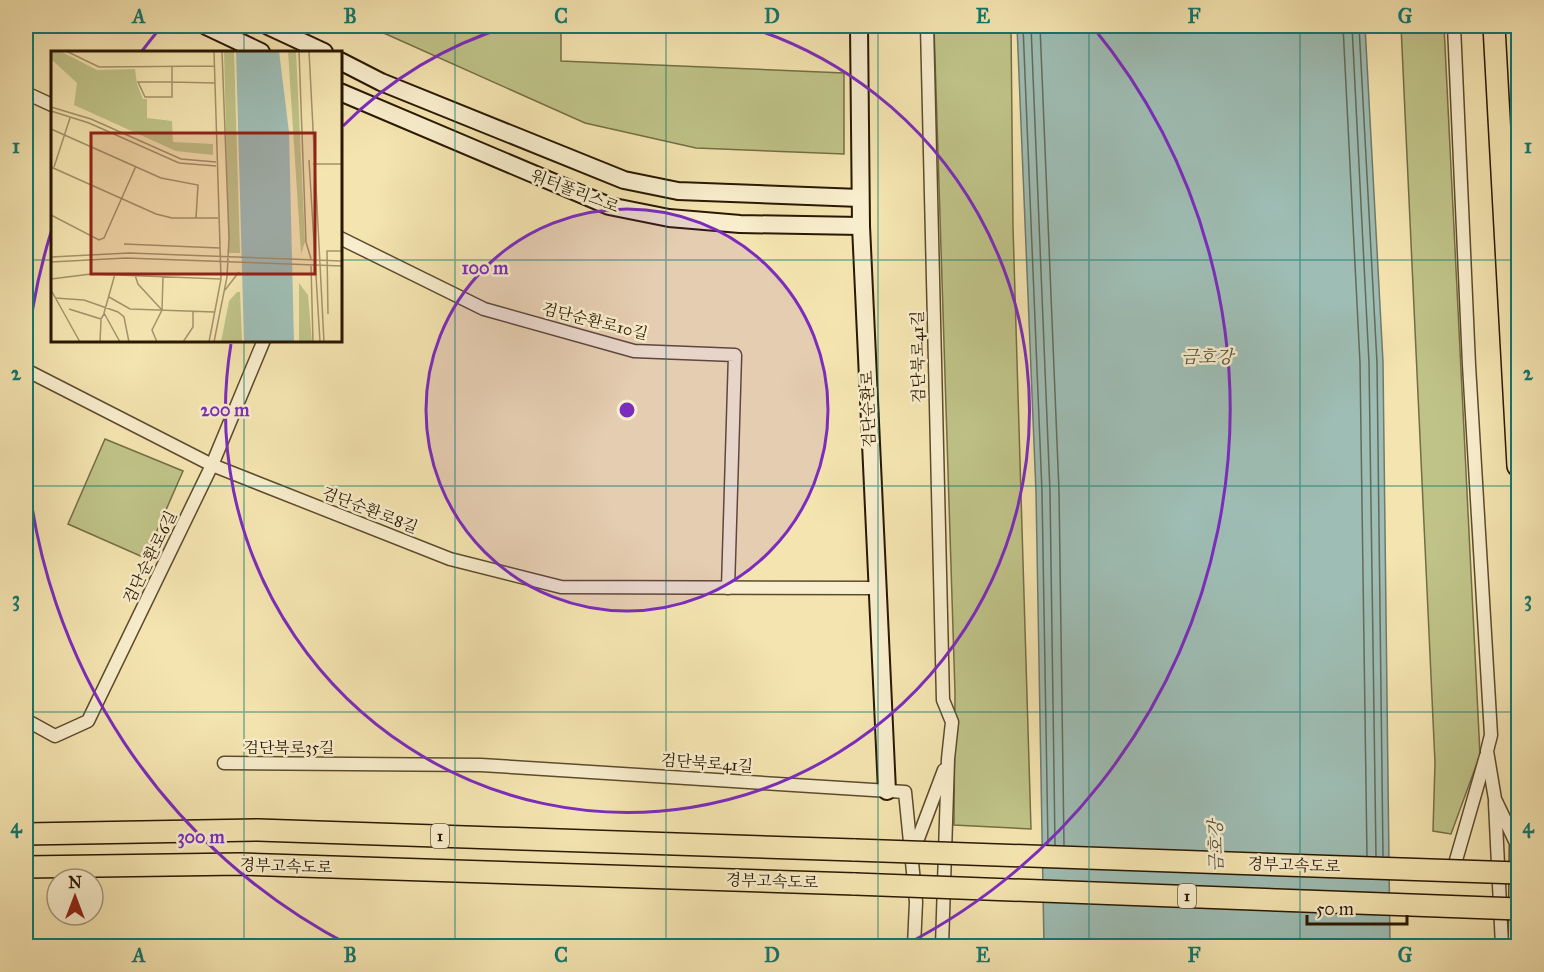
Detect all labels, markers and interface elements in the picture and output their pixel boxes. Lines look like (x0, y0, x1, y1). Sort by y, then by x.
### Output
text: A (130, 4, 146, 28)
text: B (343, 4, 357, 28)
text: C (554, 4, 568, 28)
text: D (764, 4, 780, 28)
text: E (976, 4, 991, 28)
text: F (1187, 4, 1201, 28)
text: G (1398, 4, 1413, 28)
inset map (51, 51, 342, 342)
text: 1 (12, 134, 20, 158)
text: 1 (1524, 134, 1532, 158)
street label: 워터폴리스로 (528, 166, 622, 217)
text: 100 m (462, 257, 509, 279)
street label: 검단순환로10길 (540, 299, 650, 343)
street label: 검단북로41길 (908, 311, 928, 403)
water label: 금호강 (1181, 346, 1236, 368)
text: 2 (11, 361, 22, 385)
text: 2 (1523, 361, 1534, 385)
street label: 검단순환로 (857, 370, 879, 448)
text: 200 m (201, 399, 250, 421)
centre of rings (617, 400, 637, 420)
street label: 검단순환로8길 (319, 483, 421, 537)
street label: 검단순환로6길 (119, 507, 181, 607)
text: 3 (12, 587, 20, 612)
text: 3 (1524, 587, 1532, 612)
street label: 검단북로35길 (243, 738, 335, 757)
street label: 검단북로41길 (660, 750, 754, 776)
text: 4 (10, 814, 22, 839)
text: 4 (1522, 814, 1534, 839)
water label: 금호강 (1205, 817, 1227, 872)
road number: 1 (431, 824, 449, 848)
text: 300 m (177, 826, 225, 849)
street label: 경부고속도로 (1247, 854, 1341, 876)
street label: 경부고속도로 (239, 855, 333, 877)
north arrow (45, 867, 105, 927)
street label: 경부고속도로 (725, 870, 819, 892)
text: N (68, 873, 82, 892)
road number: 1 (1178, 884, 1196, 908)
scale bar (1307, 888, 1408, 926)
text: 50 m (1316, 898, 1354, 920)
text: A (130, 943, 146, 967)
text: B (343, 943, 357, 967)
text: C (554, 943, 568, 967)
text: D (764, 943, 780, 967)
text: E (976, 943, 991, 967)
text: F (1187, 943, 1201, 967)
text: G (1398, 943, 1413, 967)

